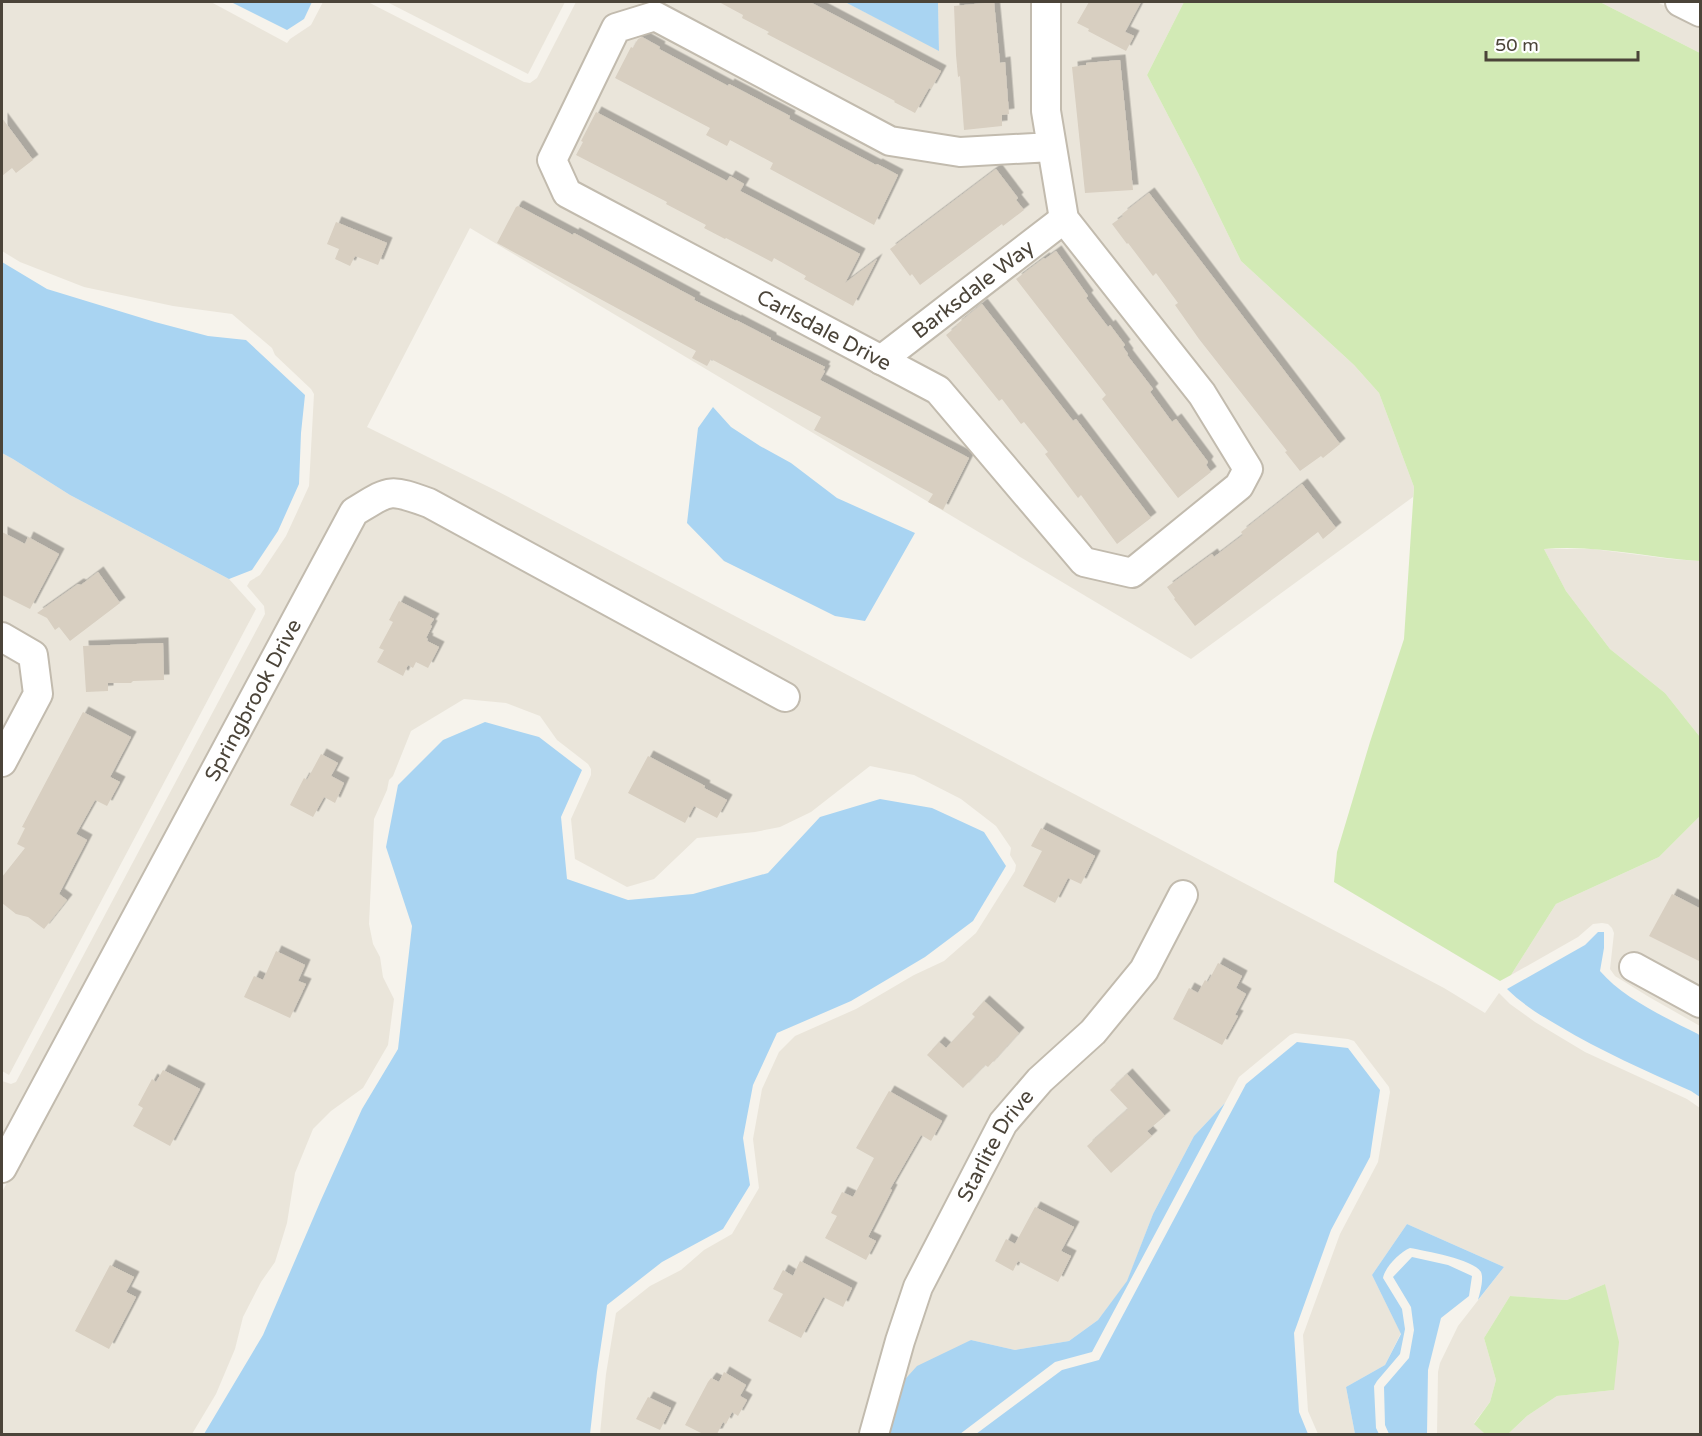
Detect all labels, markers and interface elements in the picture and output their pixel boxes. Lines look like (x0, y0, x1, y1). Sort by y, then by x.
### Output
scale bar (1486, 24, 1638, 62)
text: 50 m (1495, 34, 1539, 56)
street label: Barksdale Way (907, 235, 1039, 344)
street label: Carlsdale Drive (752, 284, 896, 377)
street label: Springbrook Drive (200, 615, 307, 786)
street label: Starlite Drive (952, 1084, 1039, 1206)

